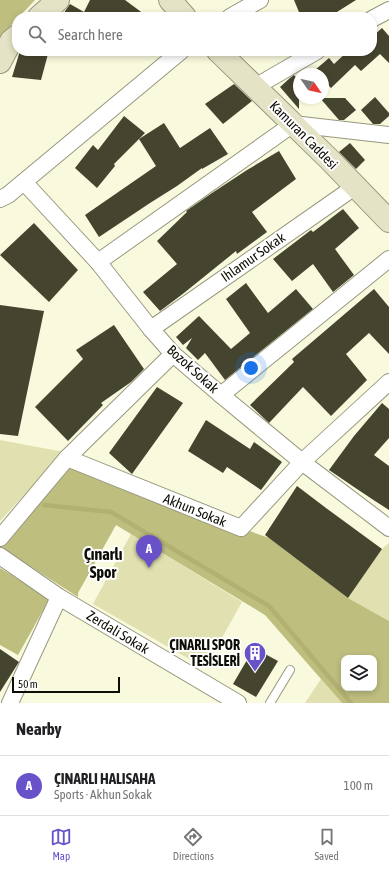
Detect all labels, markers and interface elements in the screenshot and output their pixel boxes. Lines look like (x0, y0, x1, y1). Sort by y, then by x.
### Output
search box (12, 12, 377, 56)
icon: search (26, 23, 48, 45)
text: Search here (58, 26, 123, 43)
north arrow (293, 68, 329, 104)
street label: Kamuran Caddesi (267, 98, 341, 172)
street label: Ihlamur Sokak (218, 229, 288, 285)
street label: Bozok Sokak (164, 342, 222, 396)
your location (241, 358, 261, 378)
street label: Akhun Sokak (161, 490, 229, 530)
pin: A (136, 535, 162, 568)
district label: Çınarlı Spor (84, 545, 123, 581)
street label: Zerdali Sokak (84, 607, 152, 657)
place label: ÇINARLI SPOR TESİSLERİ (169, 637, 240, 669)
building icon: ÇINARLI SPOR TESİSLERİ (242, 640, 268, 673)
map controls (341, 655, 377, 691)
button: layers (341, 655, 377, 691)
scale bar (12, 675, 120, 694)
text: 50 m (18, 678, 38, 690)
text: Nearby (16, 719, 62, 739)
text: ÇINARLI HALISAHA (54, 770, 155, 787)
text: A (26, 778, 32, 793)
text: 100 m (344, 778, 373, 793)
text: Sports · Akhun Sokak (54, 787, 152, 802)
tab: Map (50, 826, 72, 862)
tab: Directions (173, 826, 214, 862)
tab: Saved (314, 826, 339, 862)

